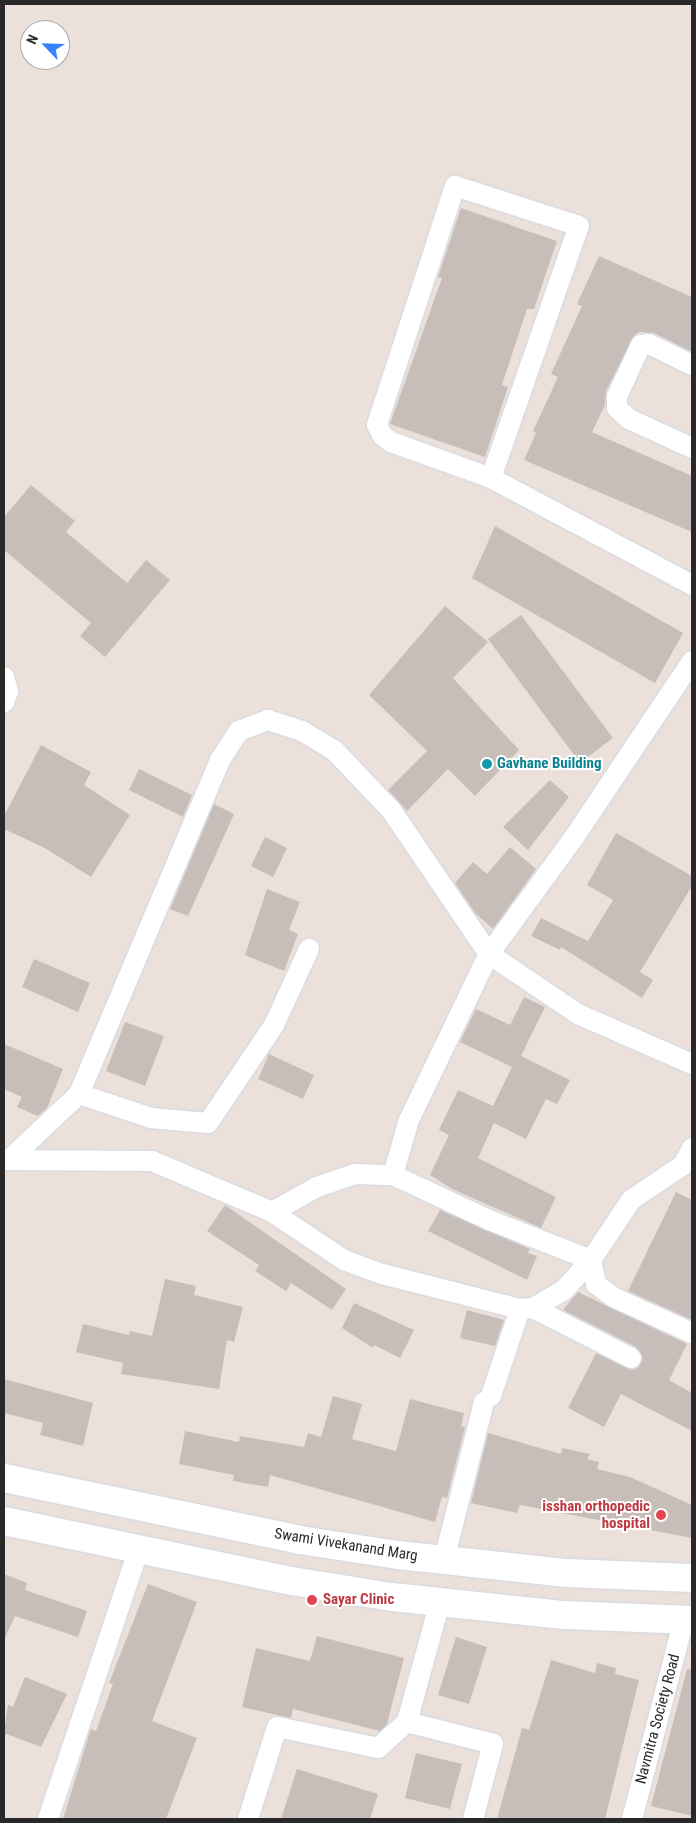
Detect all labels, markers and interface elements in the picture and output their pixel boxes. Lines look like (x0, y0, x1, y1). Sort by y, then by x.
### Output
north arrow (20, 20, 70, 70)
text: N (23, 32, 41, 46)
place label: Gavhane Building (497, 755, 601, 773)
marker: Gavhane Building (481, 758, 493, 770)
place label: isshan orthopedic hospital (542, 1497, 650, 1532)
marker: isshan orthopedic hospital (654, 1508, 668, 1522)
street label: Swami Vivekanand Marg (273, 1525, 419, 1565)
place label: Sayar Clinic (323, 1591, 394, 1609)
marker: Sayar Clinic (305, 1593, 319, 1607)
street label: Navmitra Society Road (632, 1652, 684, 1786)

